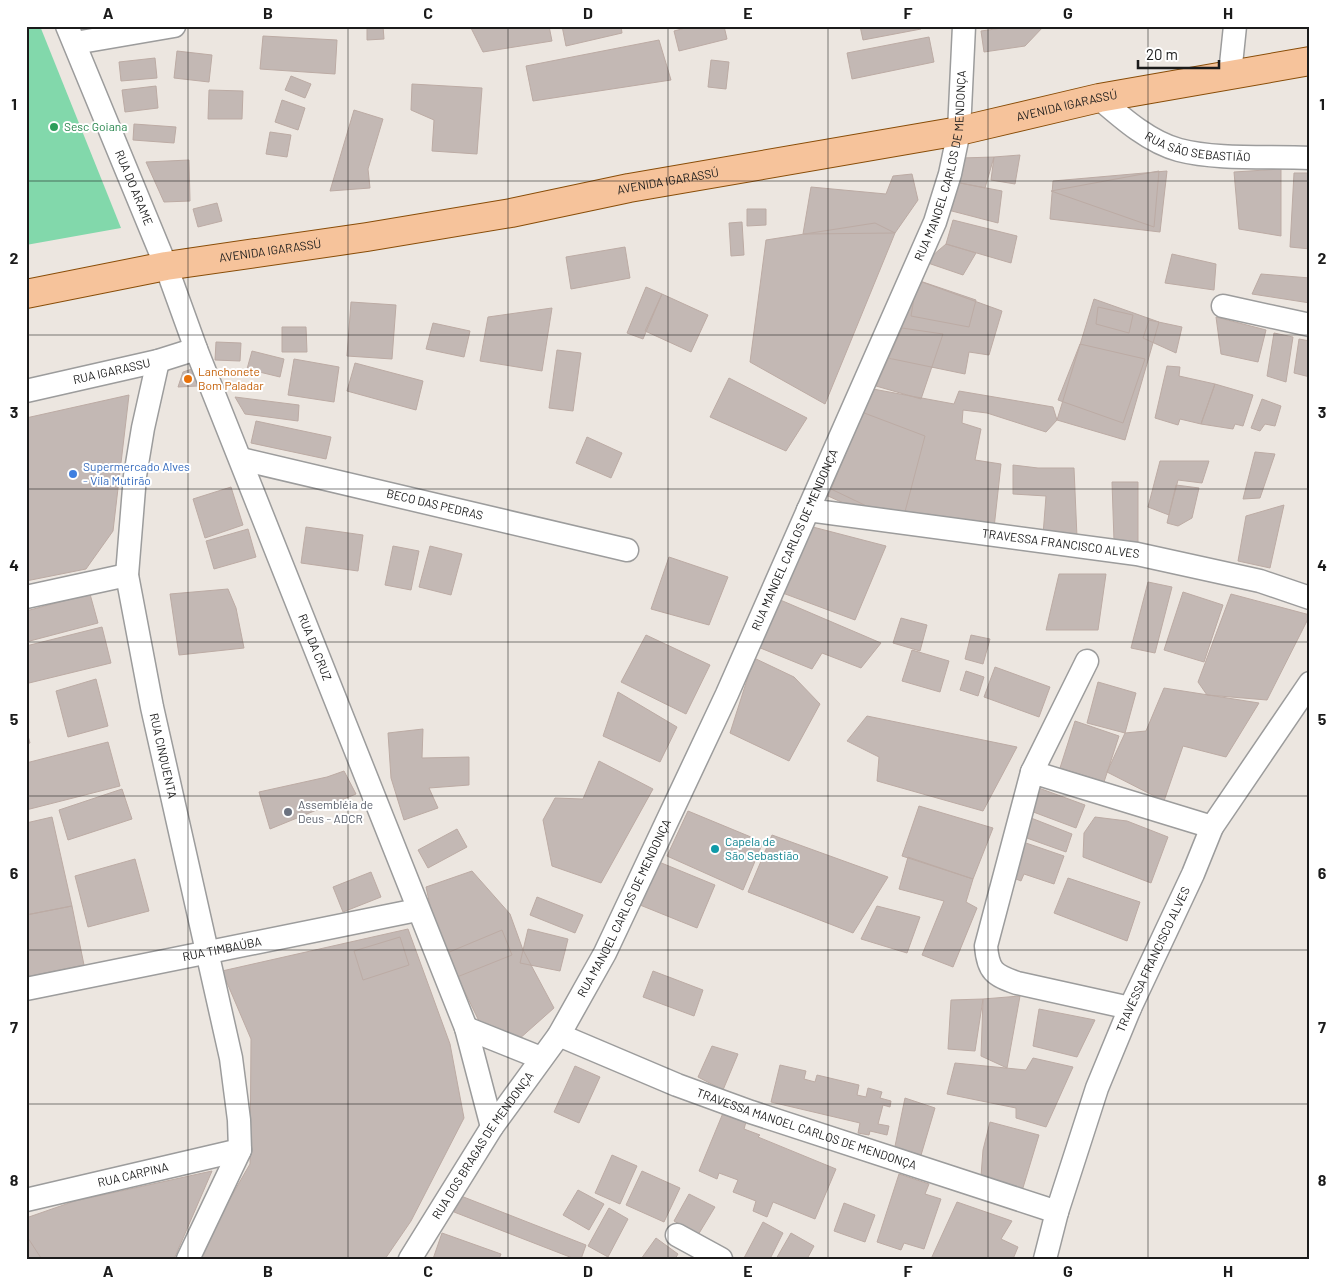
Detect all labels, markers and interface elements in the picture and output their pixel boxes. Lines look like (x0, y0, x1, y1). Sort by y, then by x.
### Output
text: A (103, 3, 114, 22)
text: B (263, 3, 273, 22)
text: C (423, 3, 433, 22)
text: D (583, 3, 593, 22)
text: E (743, 3, 753, 22)
text: F (904, 3, 913, 22)
text: G (1063, 3, 1073, 22)
text: H (1223, 3, 1233, 22)
scale bar (1138, 38, 1220, 70)
text: 20 m (1146, 45, 1178, 63)
street label: RUA MANOEL CARLOS DE MENDONÇA (911, 70, 968, 263)
street label: AVENIDA IGARASSÚ (1015, 87, 1118, 123)
text: 1 (11, 94, 17, 113)
text: 1 (1319, 94, 1325, 113)
place label: Sesc Goiana (64, 119, 127, 133)
marker: Sesc Goiana (48, 121, 60, 133)
street label: RUA SÃO SEBASTIÃO (1143, 128, 1251, 163)
street label: RUA DO ARAME (113, 148, 156, 227)
street label: AVENIDA IGARASSÚ (616, 165, 720, 196)
street label: AVENIDA IGARASSÚ (218, 236, 322, 264)
text: 2 (10, 248, 19, 267)
text: 2 (1318, 248, 1327, 267)
street label: RUA IGARASSU (72, 355, 152, 386)
place label: Lanchonete Bom Paladar (198, 364, 264, 392)
marker: Lanchonete Bom Paladar (182, 373, 194, 385)
text: 3 (10, 402, 18, 421)
text: 3 (1318, 402, 1326, 421)
street label: RUA MANOEL CARLOS DE MENDONÇA (748, 447, 840, 632)
place label: Supermercado Alves - Vila Mutirão (83, 459, 190, 487)
marker: Supermercado Alves - Vila Mutirão (67, 468, 79, 480)
street label: BECO DAS PEDRAS (385, 486, 485, 522)
street label: TRAVESSA FRANCISCO ALVES (981, 525, 1141, 560)
text: 4 (9, 555, 19, 574)
text: 4 (1317, 555, 1327, 574)
street label: RUA DA CRUZ (296, 612, 335, 682)
text: 5 (10, 709, 19, 728)
text: 5 (1318, 709, 1327, 728)
street label: RUA CINQUENTA (148, 712, 180, 799)
place label: Assembléia de Deus - ADCR (298, 797, 373, 825)
marker: Assembléia de Deus - ADCR (282, 806, 294, 818)
street label: RUA MANOEL CARLOS DE MENDONÇA (574, 816, 673, 999)
place label: Capela de São Sebastião (725, 834, 799, 862)
marker: Capela de São Sebastião (709, 843, 721, 855)
text: 6 (10, 863, 19, 882)
text: 6 (1318, 863, 1327, 882)
street label: TRAVESSA FRANCISCO ALVES (1113, 884, 1192, 1034)
street label: RUA TIMBAÚBA (181, 934, 263, 963)
text: 7 (10, 1017, 18, 1036)
text: 7 (1318, 1017, 1326, 1036)
street label: RUA DOS BRAGAS DE MENDONÇA (429, 1069, 536, 1221)
street label: TRAVESSA MANOEL CARLOS DE MENDONÇA (695, 1085, 919, 1172)
street label: RUA CARPINA (96, 1159, 170, 1189)
text: 8 (10, 1170, 19, 1189)
text: 8 (1318, 1170, 1327, 1189)
text: A (103, 1261, 114, 1280)
text: B (263, 1261, 273, 1280)
text: C (423, 1261, 433, 1280)
text: D (583, 1261, 593, 1280)
text: E (743, 1261, 753, 1280)
text: F (904, 1261, 913, 1280)
text: G (1063, 1261, 1073, 1280)
text: H (1223, 1261, 1233, 1280)

